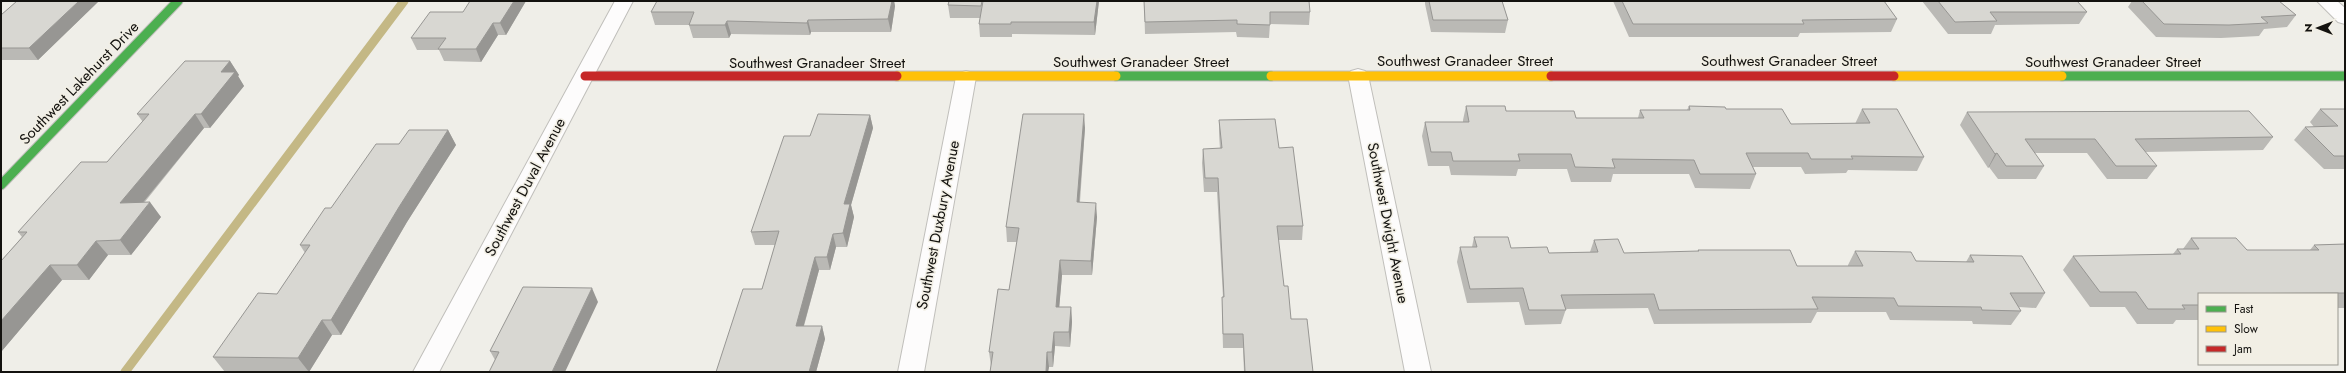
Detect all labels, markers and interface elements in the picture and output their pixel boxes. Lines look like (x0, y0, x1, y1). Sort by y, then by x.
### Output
north arrow (2298, 8, 2338, 48)
street label: Southwest Lakehurst Drive (14, 16, 144, 150)
text: N (2300, 24, 2316, 32)
street label: Southwest Granadeer Street (1377, 50, 1553, 72)
street label: Southwest Granadeer Street (1701, 50, 1877, 72)
street label: Southwest Granadeer Street (1053, 51, 1229, 73)
street label: Southwest Granadeer Street (2025, 51, 2201, 73)
street label: Southwest Granadeer Street (729, 52, 905, 74)
street label: Southwest Duval Avenue (479, 114, 571, 260)
street label: Southwest Duxbury Avenue (911, 138, 965, 311)
street label: Southwest Dwight Avenue (1362, 141, 1414, 306)
legend (2198, 293, 2338, 365)
text: Fast (2234, 300, 2253, 318)
text: Slow (2234, 320, 2259, 338)
text: Jam (2232, 340, 2252, 358)

